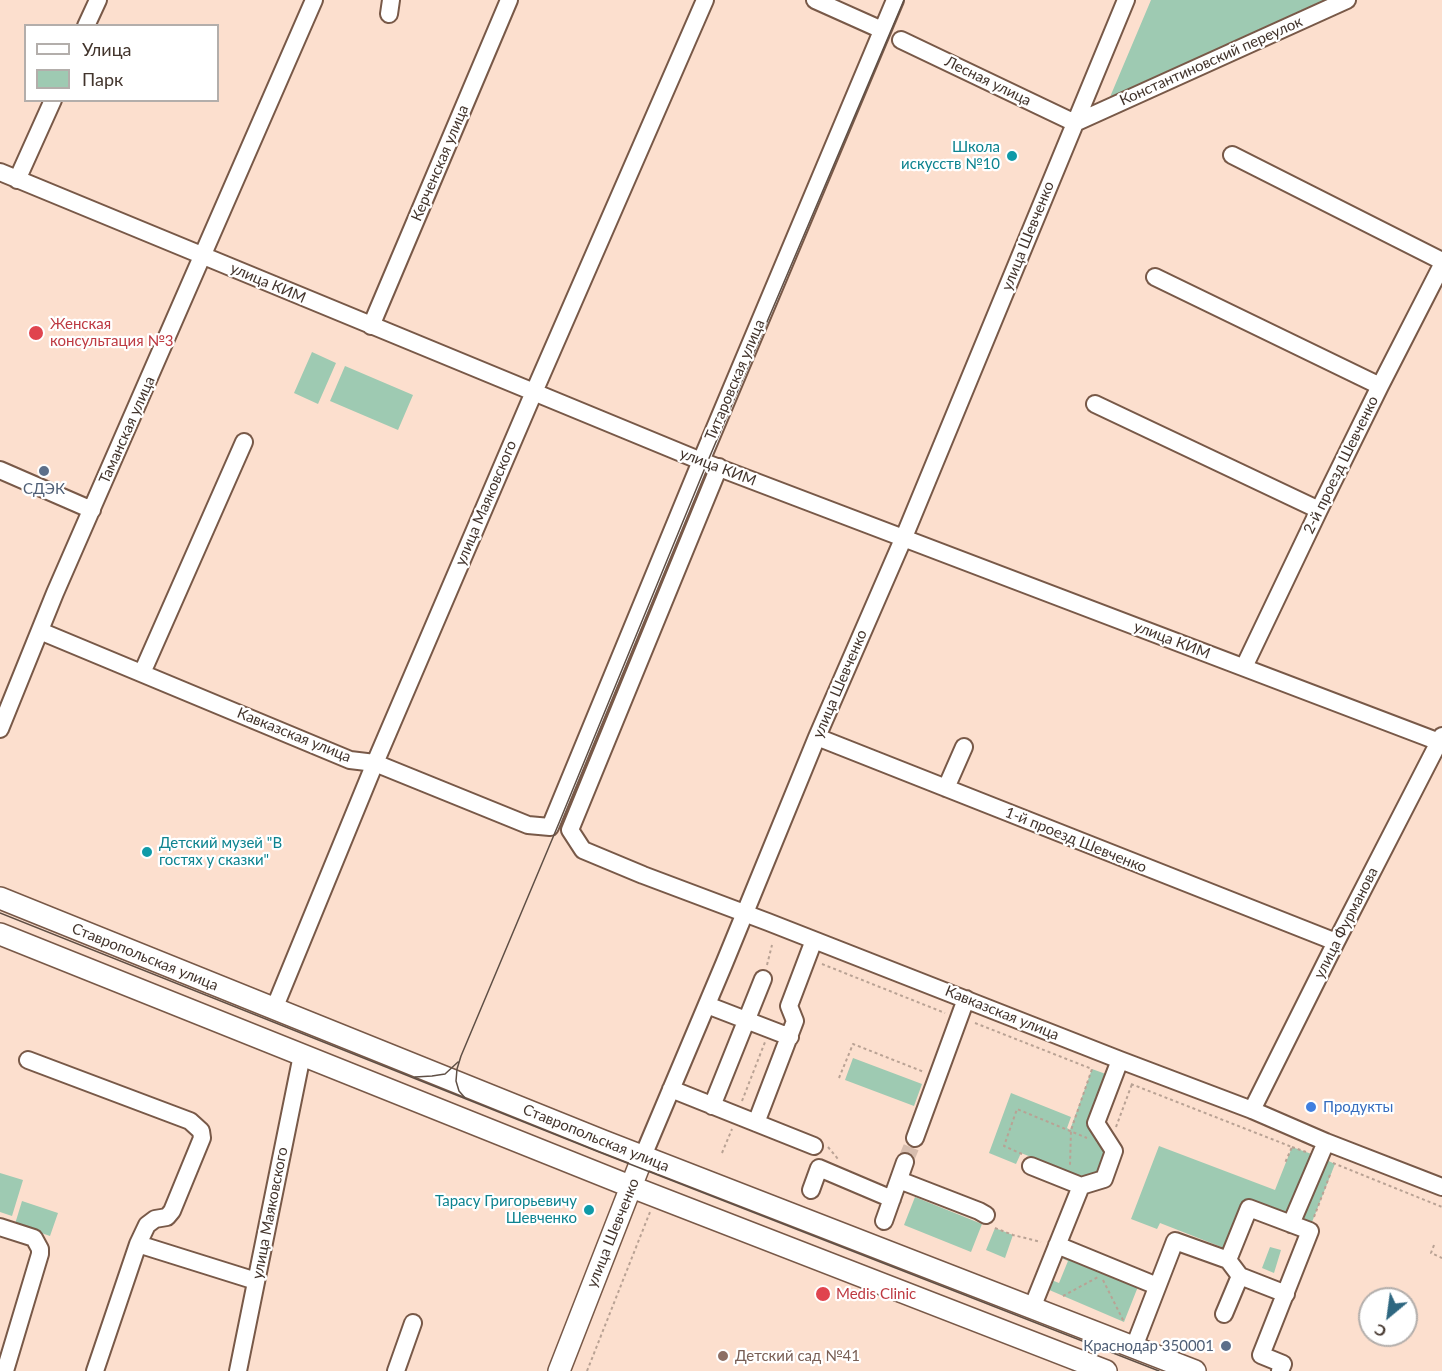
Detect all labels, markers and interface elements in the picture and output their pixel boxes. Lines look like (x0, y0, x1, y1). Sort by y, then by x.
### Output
street label: Константиновский переулок (1117, 12, 1305, 110)
legend (24, 24, 219, 102)
text: Улица (82, 38, 132, 60)
street label: Лесная улица (942, 52, 1034, 110)
text: Парк (82, 68, 123, 90)
street label: Керченская улица (407, 102, 473, 224)
place label: Школа искусств №10 (901, 138, 1000, 173)
marker: Школа искусств №10 (1005, 149, 1019, 163)
street label: улица Шевченко (998, 179, 1058, 293)
street label: улица КИМ (228, 259, 308, 307)
place label: Женская консультация №3 (50, 315, 174, 350)
street label: Титаровская улица (701, 317, 769, 443)
marker: Женская консультация №3 (27, 324, 45, 342)
street label: Таманская улица (95, 373, 159, 487)
street label: 2-й проезд Шевченко (1300, 393, 1382, 537)
street label: улица Маяковского (451, 438, 521, 568)
street label: улица КИМ (677, 444, 759, 490)
marker: СДЭК (37, 464, 51, 478)
place label: СДЭК (23, 480, 65, 498)
street label: улица КИМ (1131, 617, 1213, 663)
street label: улица Шевченко (809, 627, 871, 741)
street label: Кавказская улица (234, 704, 354, 766)
street label: 1-й проезд Шевченко (1003, 803, 1149, 877)
place label: Детский музей "В гостях у сказки" (159, 834, 282, 869)
marker: Детский музей "В гостях у сказки" (140, 845, 154, 859)
street label: улица Фурманова (1310, 864, 1382, 982)
street label: Ставропольская улица (69, 919, 221, 995)
street label: Кавказская улица (942, 982, 1062, 1044)
place label: Продукты (1323, 1098, 1393, 1116)
street label: Ставропольская улица (520, 1100, 672, 1176)
marker: Продукты (1304, 1100, 1318, 1114)
street label: улица Маяковского (248, 1145, 292, 1281)
street label: улица Шевченко (583, 1176, 643, 1290)
place label: Тарасу Григорьевичу Шевченко (435, 1192, 577, 1227)
marker: Тарасу Григорьевичу Шевченко (582, 1203, 596, 1217)
marker: Medis Clinic (814, 1285, 832, 1303)
place label: Medis Clinic (836, 1285, 916, 1303)
north arrow (1358, 1287, 1418, 1347)
text: С (1371, 1321, 1389, 1342)
place label: Краснодар 350001 (1083, 1337, 1214, 1355)
marker: Краснодар 350001 (1219, 1339, 1233, 1353)
place label: Детский сад №41 (735, 1347, 860, 1365)
marker: Детский сад №41 (716, 1349, 730, 1363)

